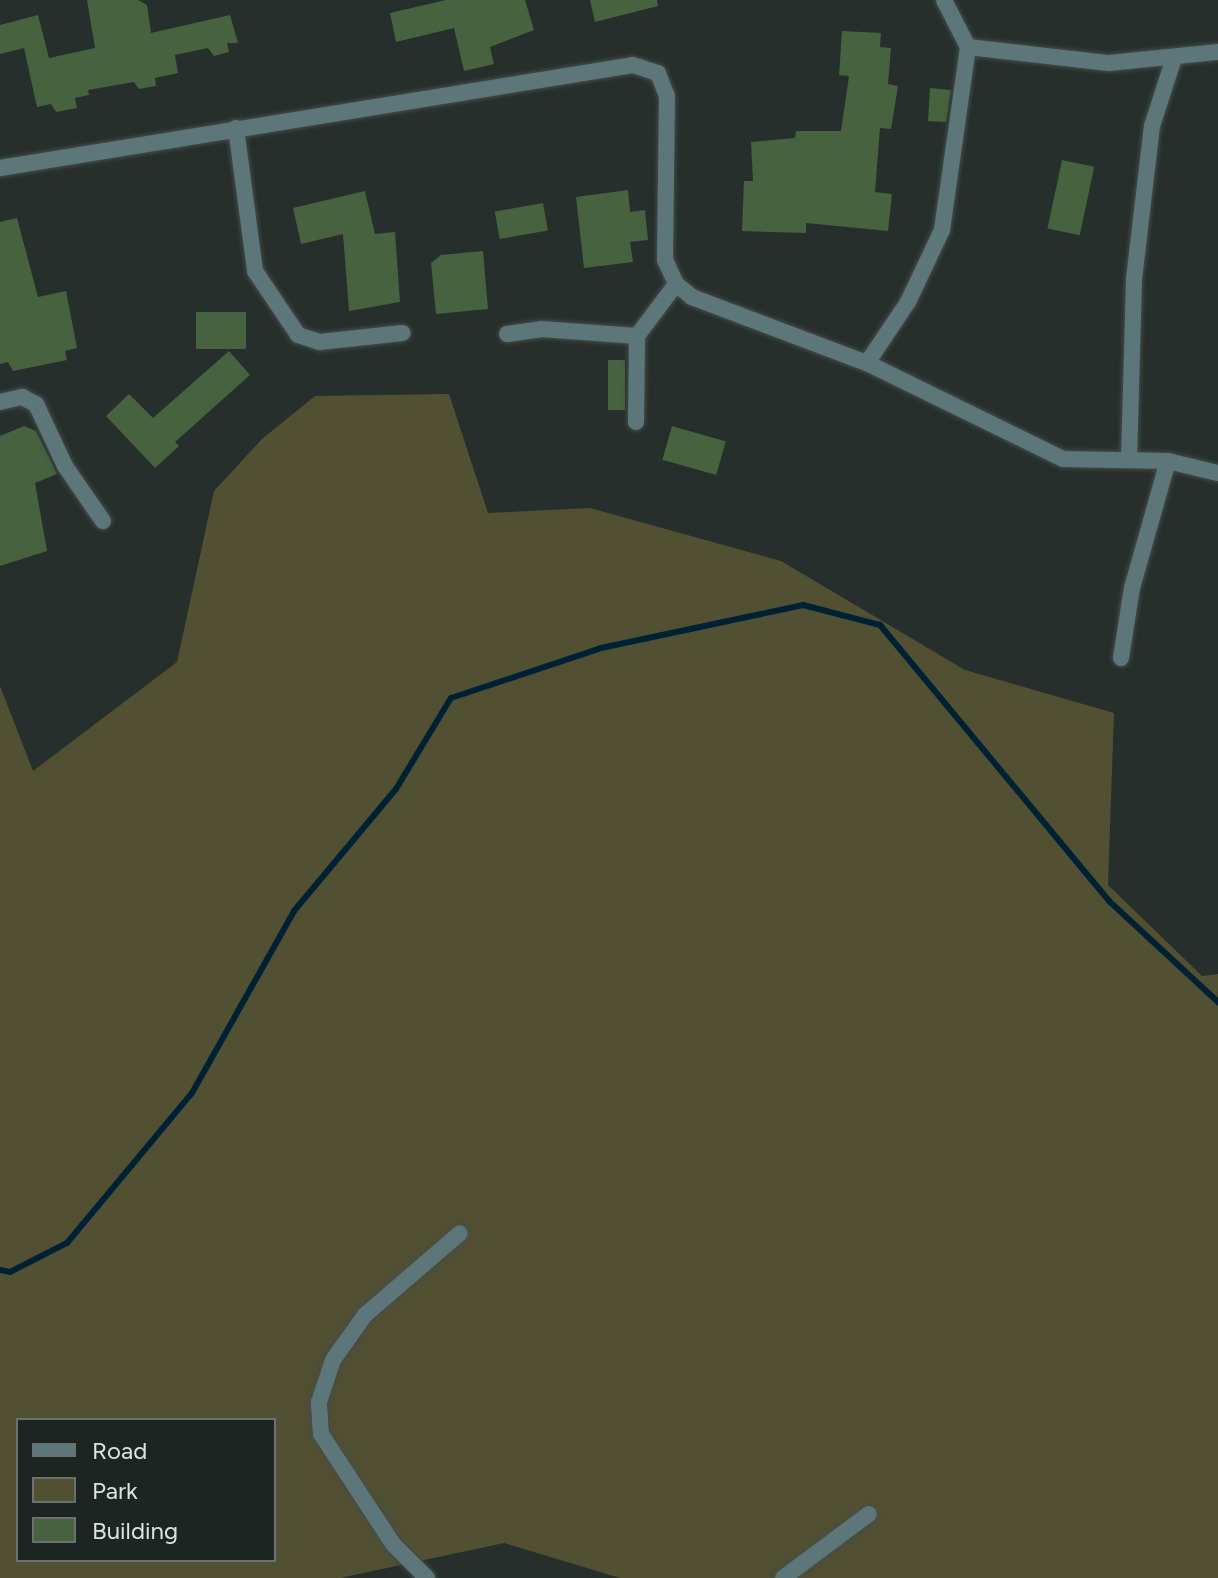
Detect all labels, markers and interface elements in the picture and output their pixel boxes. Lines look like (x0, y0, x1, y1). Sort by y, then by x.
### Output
legend (16, 1418, 276, 1562)
text: Road (92, 1436, 147, 1465)
text: Park (92, 1476, 138, 1505)
text: Building (92, 1516, 178, 1545)

